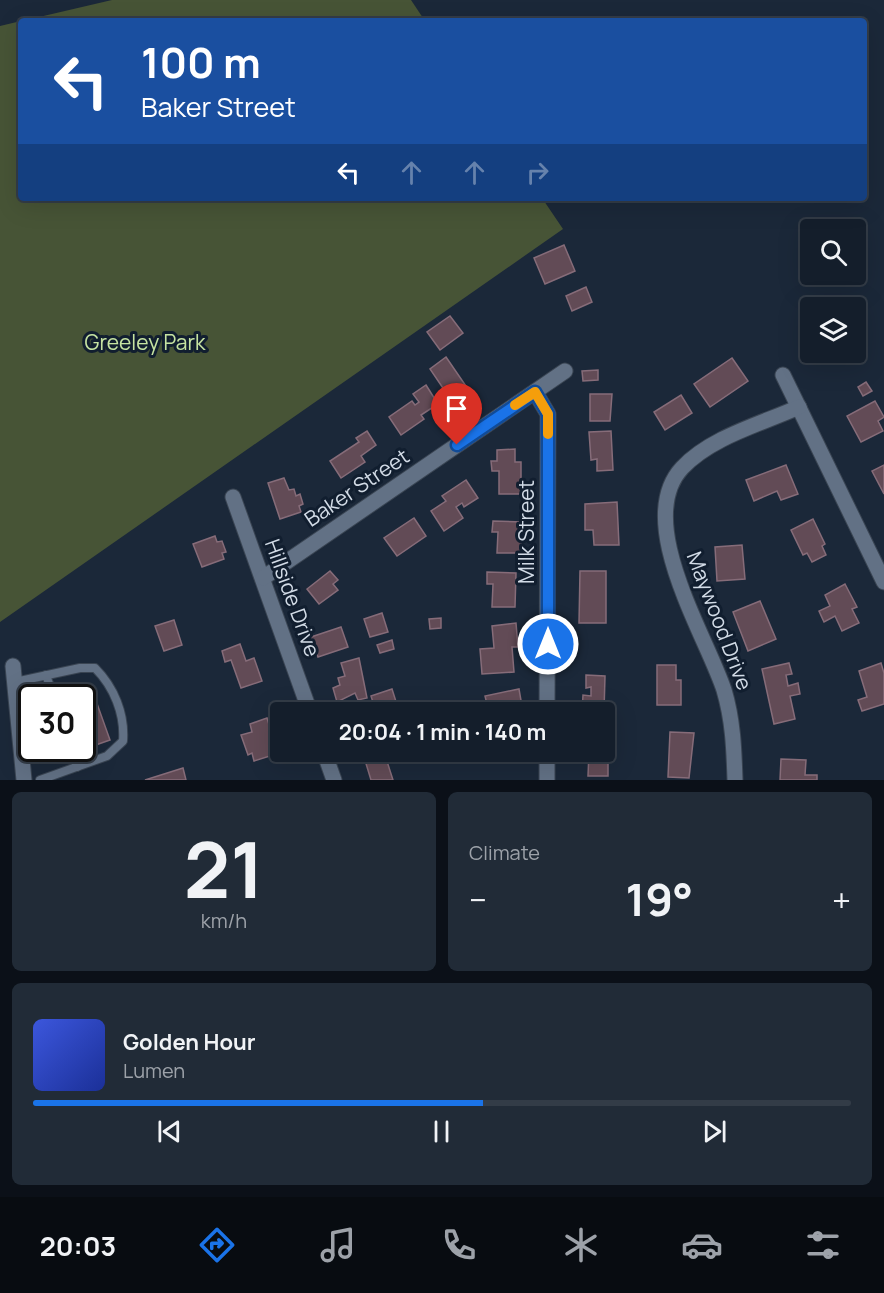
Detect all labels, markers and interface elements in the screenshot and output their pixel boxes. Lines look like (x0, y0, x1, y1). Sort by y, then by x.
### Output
text: 100 m (141, 33, 261, 91)
icon: left (42, 42, 120, 120)
text: Baker Street (141, 88, 296, 125)
icon: left (332, 156, 365, 189)
icon: ahead (395, 156, 428, 189)
icon: ahead (458, 156, 491, 189)
icon: right (521, 156, 554, 189)
map controls (800, 219, 866, 363)
button: search (800, 219, 866, 285)
button: layers (800, 297, 866, 363)
park label: Greeley Park (85, 328, 206, 356)
pin (431, 383, 482, 445)
icon: arrive (440, 392, 473, 425)
street label: Baker Street (299, 442, 414, 532)
street label: Milk Street (512, 480, 540, 584)
street label: Hillside Drive (259, 535, 327, 660)
street label: Maywood Drive (681, 547, 759, 694)
position arrow (516, 612, 580, 676)
speed limit sign: 30 (18, 684, 96, 762)
text: 20:04 · 1 min · 140 m (339, 717, 546, 747)
text: 21 (184, 815, 264, 921)
text: Climate (469, 839, 540, 866)
text: 19° (625, 868, 693, 930)
text: − (469, 877, 487, 922)
text: + (832, 877, 851, 922)
text: km/h (201, 907, 247, 934)
text: Golden Hour (123, 1027, 256, 1057)
text: Lumen (123, 1057, 185, 1084)
icon: previous (153, 1115, 186, 1148)
icon: pause (425, 1115, 458, 1148)
icon: next (698, 1115, 731, 1148)
icon: directions (196, 1224, 238, 1266)
icon: music (317, 1224, 359, 1266)
icon: phone (438, 1224, 480, 1266)
icon: climate (560, 1224, 602, 1266)
icon: car (681, 1224, 723, 1266)
icon: filters (802, 1224, 844, 1266)
text: 20:03 (40, 1227, 116, 1264)

